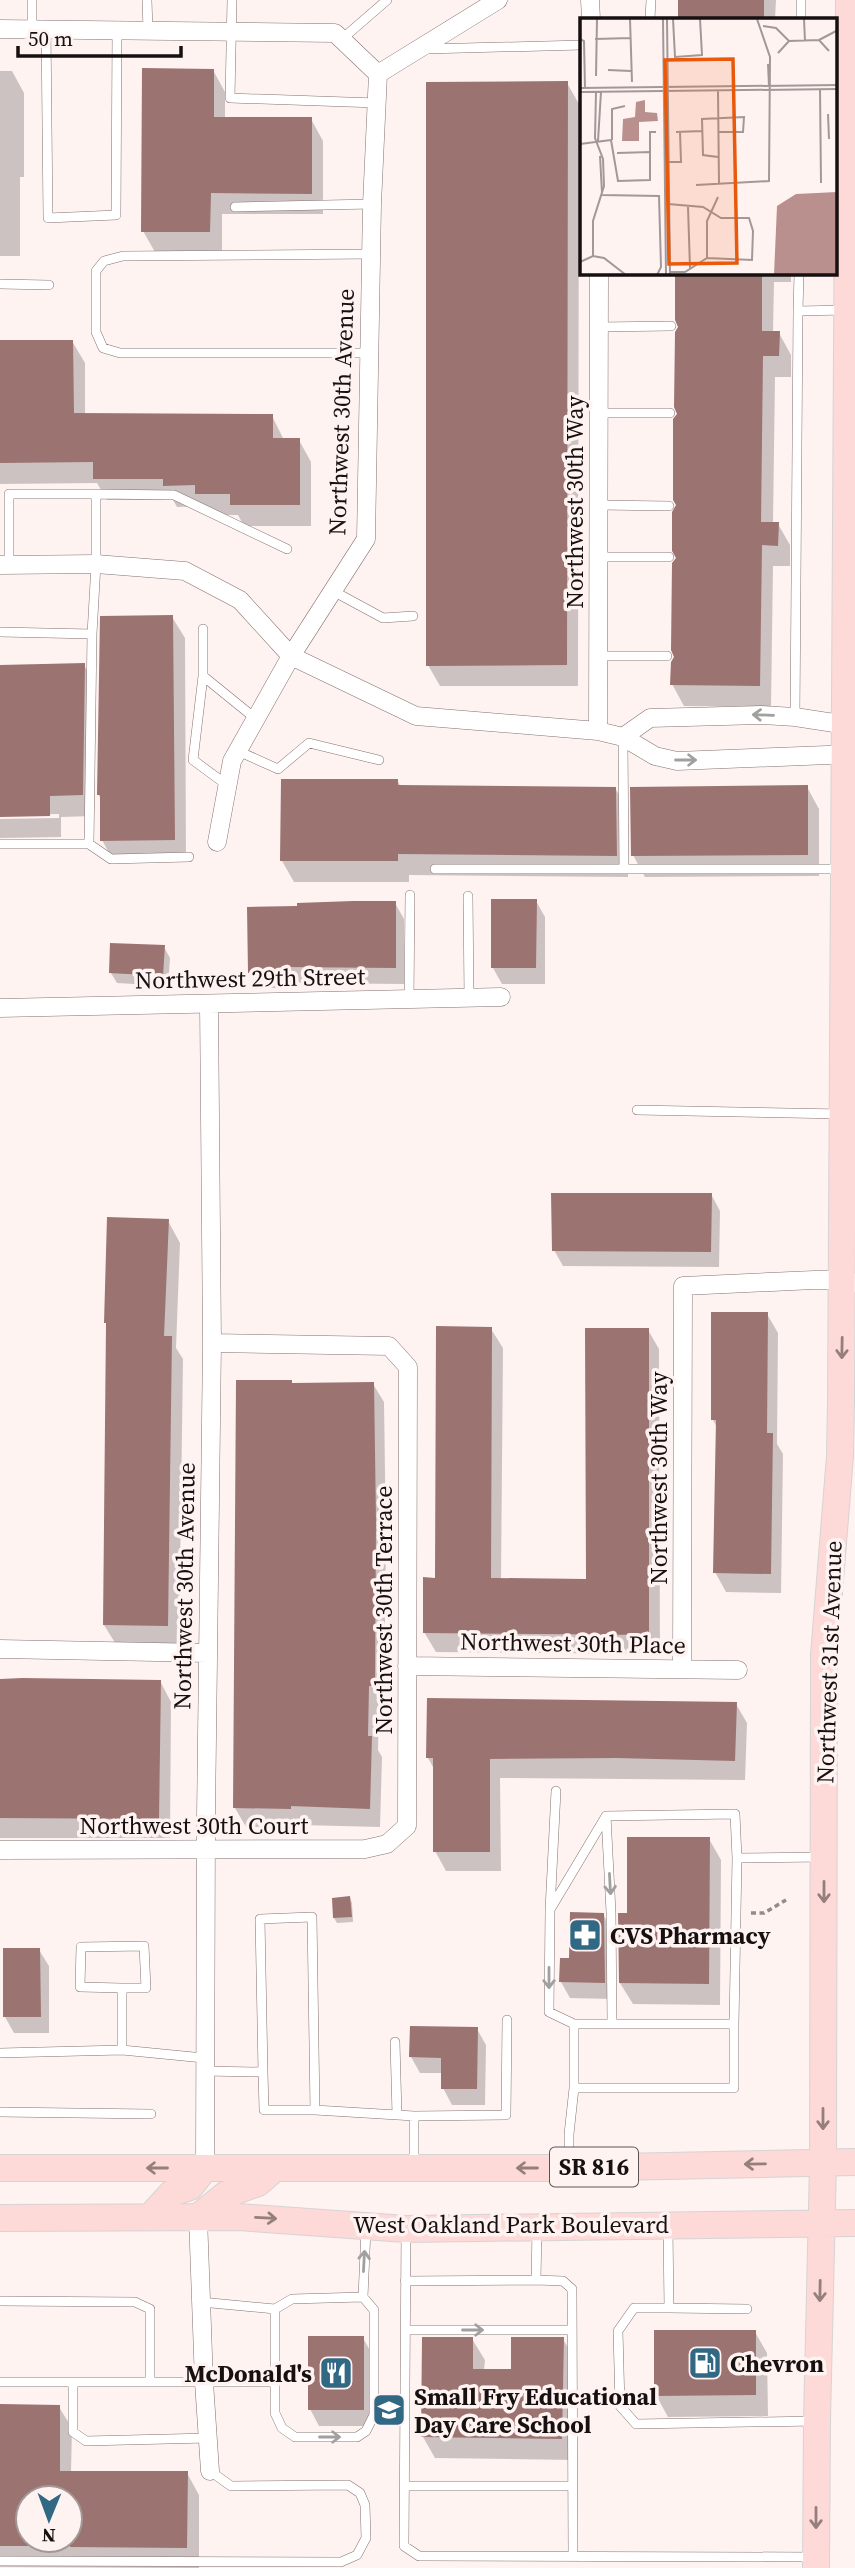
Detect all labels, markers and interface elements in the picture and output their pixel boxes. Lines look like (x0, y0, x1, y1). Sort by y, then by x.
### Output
scale bar (18, 14, 180, 58)
inset map (580, 18, 838, 275)
text: 50 m (28, 24, 73, 53)
street label: Northwest 30th Avenue (320, 288, 362, 536)
street label: Northwest 30th Way (558, 395, 591, 609)
one-way arrow (752, 708, 775, 722)
one-way arrow (674, 753, 697, 767)
street label: Northwest 29th Street (135, 959, 366, 997)
one-way arrow (835, 1337, 849, 1360)
street label: Northwest 30th Way (642, 1371, 675, 1585)
street label: Northwest 30th Avenue (165, 1462, 203, 1710)
street label: Northwest 30th Terrace (367, 1485, 400, 1735)
street label: Northwest 31st Avenue (808, 1540, 850, 1784)
street label: Northwest 30th Place (460, 1625, 686, 1661)
street label: Northwest 30th Court (80, 1809, 309, 1842)
one-way arrow (603, 1872, 616, 1895)
one-way arrow (817, 1880, 831, 1903)
pharmacy icon: CVS Pharmacy (566, 1916, 604, 1954)
place label: CVS Pharmacy (610, 1919, 771, 1952)
one-way arrow (543, 1966, 556, 1989)
one-way arrow (816, 2107, 830, 2130)
road number: SR 816 (550, 2148, 638, 2186)
one-way arrow (743, 2158, 766, 2171)
one-way arrow (146, 2161, 169, 2175)
one-way arrow (516, 2161, 539, 2175)
street label: West Oakland Park Boulevard (353, 2208, 669, 2241)
one-way arrow (254, 2212, 277, 2225)
one-way arrow (358, 2250, 371, 2273)
one-way arrow (813, 2279, 827, 2302)
one-way arrow (462, 2323, 485, 2337)
fuel station icon: Chevron (686, 2344, 724, 2382)
place label: Chevron (730, 2347, 824, 2380)
restaurant icon: McDonald's (317, 2354, 355, 2392)
place label: McDonald's (185, 2357, 312, 2390)
place label: Small Fry Educational Day Care School (414, 2380, 657, 2441)
school or university icon: Small Fry Educational Day Care School (370, 2391, 408, 2429)
one-way arrow (319, 2430, 342, 2444)
north arrow (14, 2484, 84, 2554)
one-way arrow (809, 2507, 823, 2530)
text: N (41, 2523, 56, 2549)

